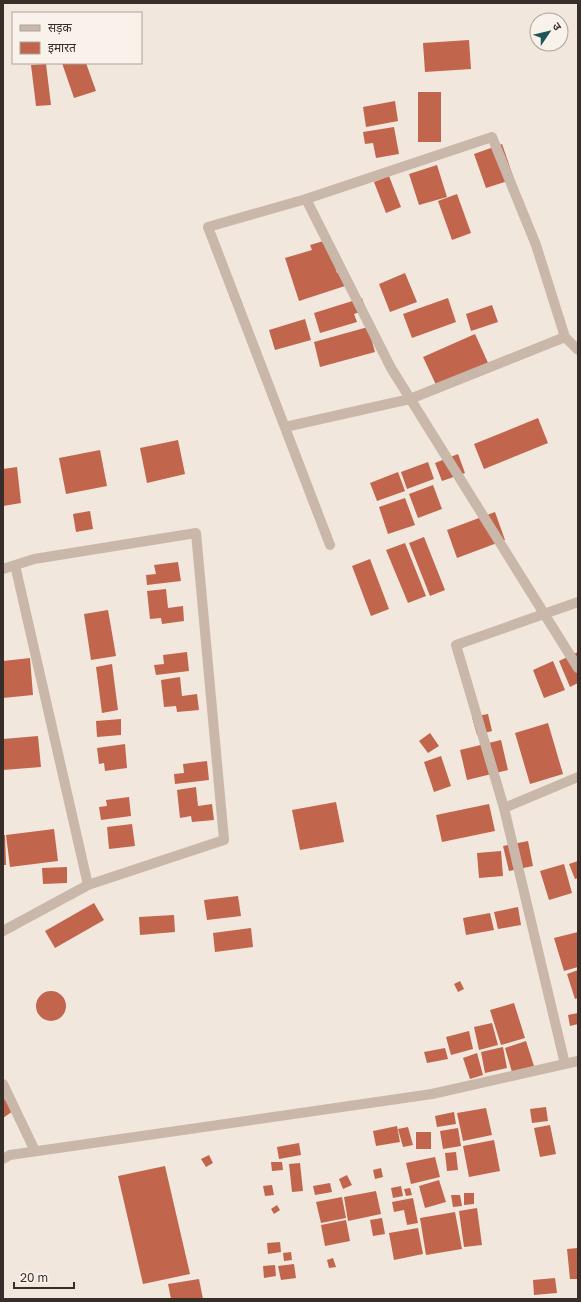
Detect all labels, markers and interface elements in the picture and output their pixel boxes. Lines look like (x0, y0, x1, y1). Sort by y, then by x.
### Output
legend (12, 12, 142, 64)
north arrow (529, 12, 569, 52)
text: सड़क (48, 20, 73, 35)
text: उ (550, 20, 565, 33)
text: इमारत (48, 40, 77, 55)
scale bar (14, 1264, 74, 1290)
text: 20 m (20, 1270, 48, 1285)

